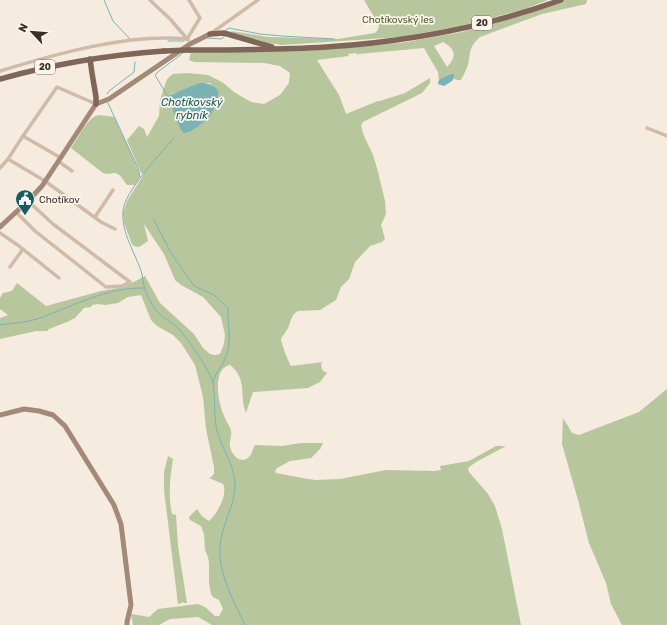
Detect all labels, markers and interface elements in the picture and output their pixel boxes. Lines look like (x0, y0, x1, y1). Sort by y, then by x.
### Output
north arrow (12, 12, 52, 52)
park label: Chotíkovský les (362, 14, 434, 26)
road number: 20 (472, 16, 492, 30)
text: N (16, 21, 31, 34)
road number: 20 (35, 60, 55, 74)
water label: Chotíkovský rybník (161, 96, 224, 122)
public building icon: Chotíkov (14, 188, 36, 216)
place label: Chotíkov (39, 194, 80, 206)

